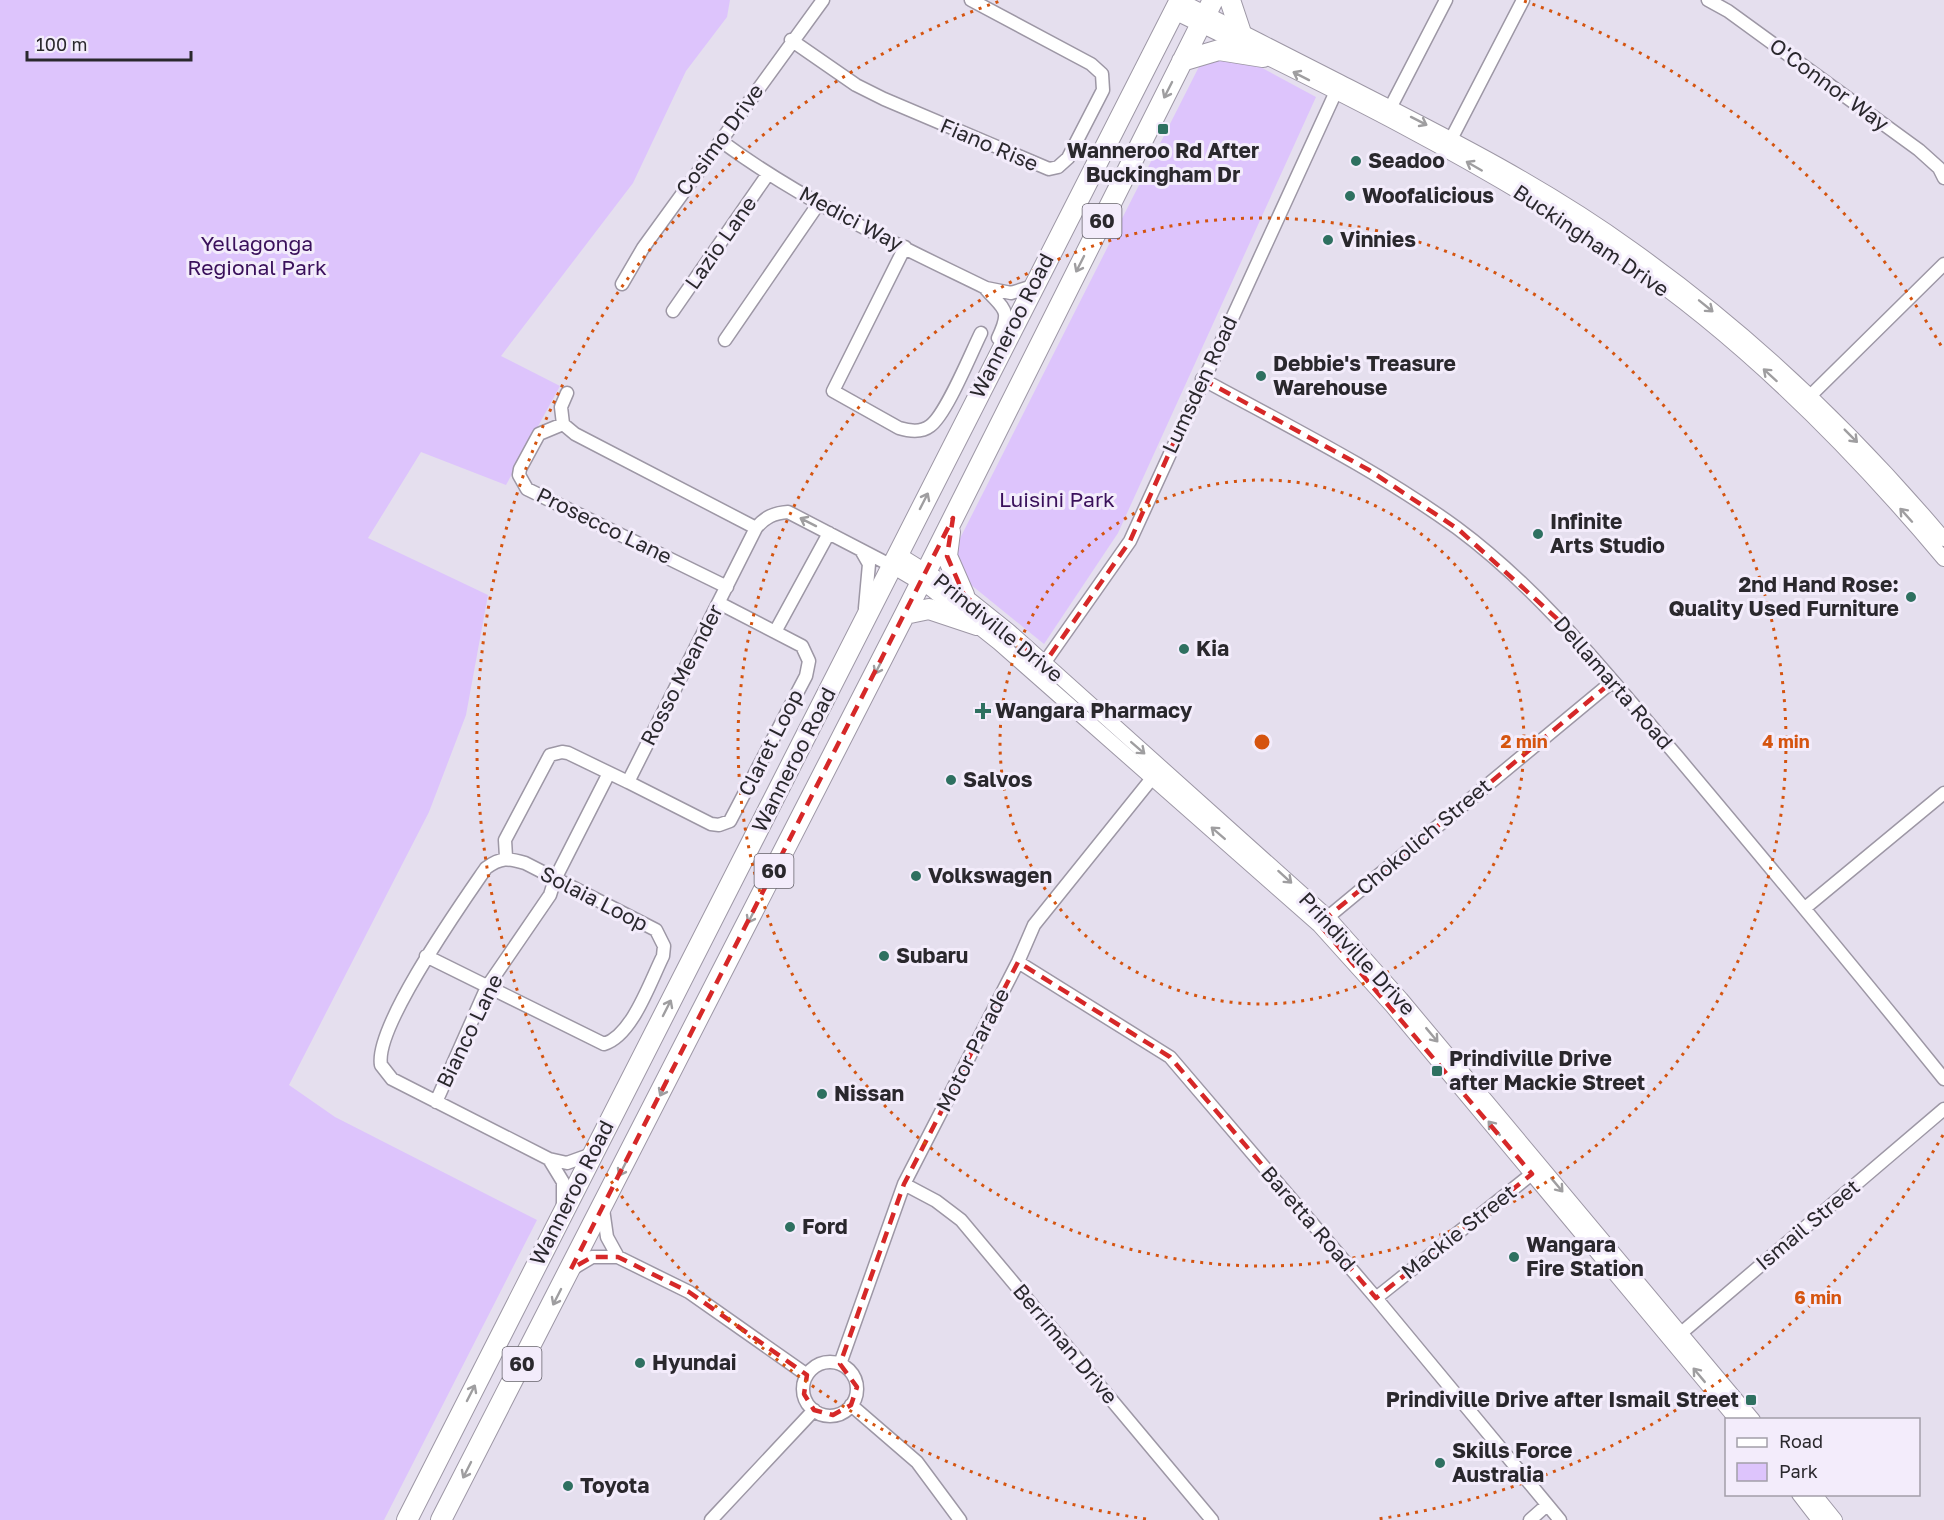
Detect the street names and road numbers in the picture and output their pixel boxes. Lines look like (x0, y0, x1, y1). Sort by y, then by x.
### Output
street label: O'Connor Way (1765, 32, 1895, 136)
street label: Cosimo Drive (670, 78, 769, 200)
street label: Fiano Rise (936, 112, 1042, 176)
street label: Buckingham Drive (1509, 178, 1674, 302)
street label: Medici Way (795, 180, 908, 256)
street label: Lazio Lane (679, 191, 762, 294)
road number: 60 (1082, 204, 1122, 238)
street label: Wanneroo Road (963, 249, 1059, 402)
street label: Lumsden Road (1156, 312, 1242, 457)
street label: Prosecco Lane (532, 481, 676, 569)
street label: Prindiville Drive (929, 567, 1069, 687)
street label: Rosso Meander (634, 600, 728, 750)
street label: Dellamarta Road (1549, 610, 1679, 754)
street label: Wanneroo Road (745, 683, 841, 836)
street label: Claret Loop (732, 685, 808, 800)
street label: Chokolich Street (1351, 772, 1496, 900)
road number: 60 (754, 854, 794, 888)
street label: Solaia Loop (536, 860, 653, 936)
street label: Prindiville Drive (1294, 886, 1422, 1020)
street label: Bianco Lane (430, 970, 508, 1092)
street label: Motor Parade (930, 983, 1014, 1116)
street label: Wanneroo Road (523, 1116, 619, 1269)
street label: Baretta Road (1256, 1160, 1362, 1276)
street label: Ismail Street (1750, 1173, 1865, 1275)
street label: Mackie Street (1396, 1178, 1521, 1284)
street label: Berriman Drive (1008, 1278, 1124, 1409)
road number: 60 (502, 1347, 542, 1381)

